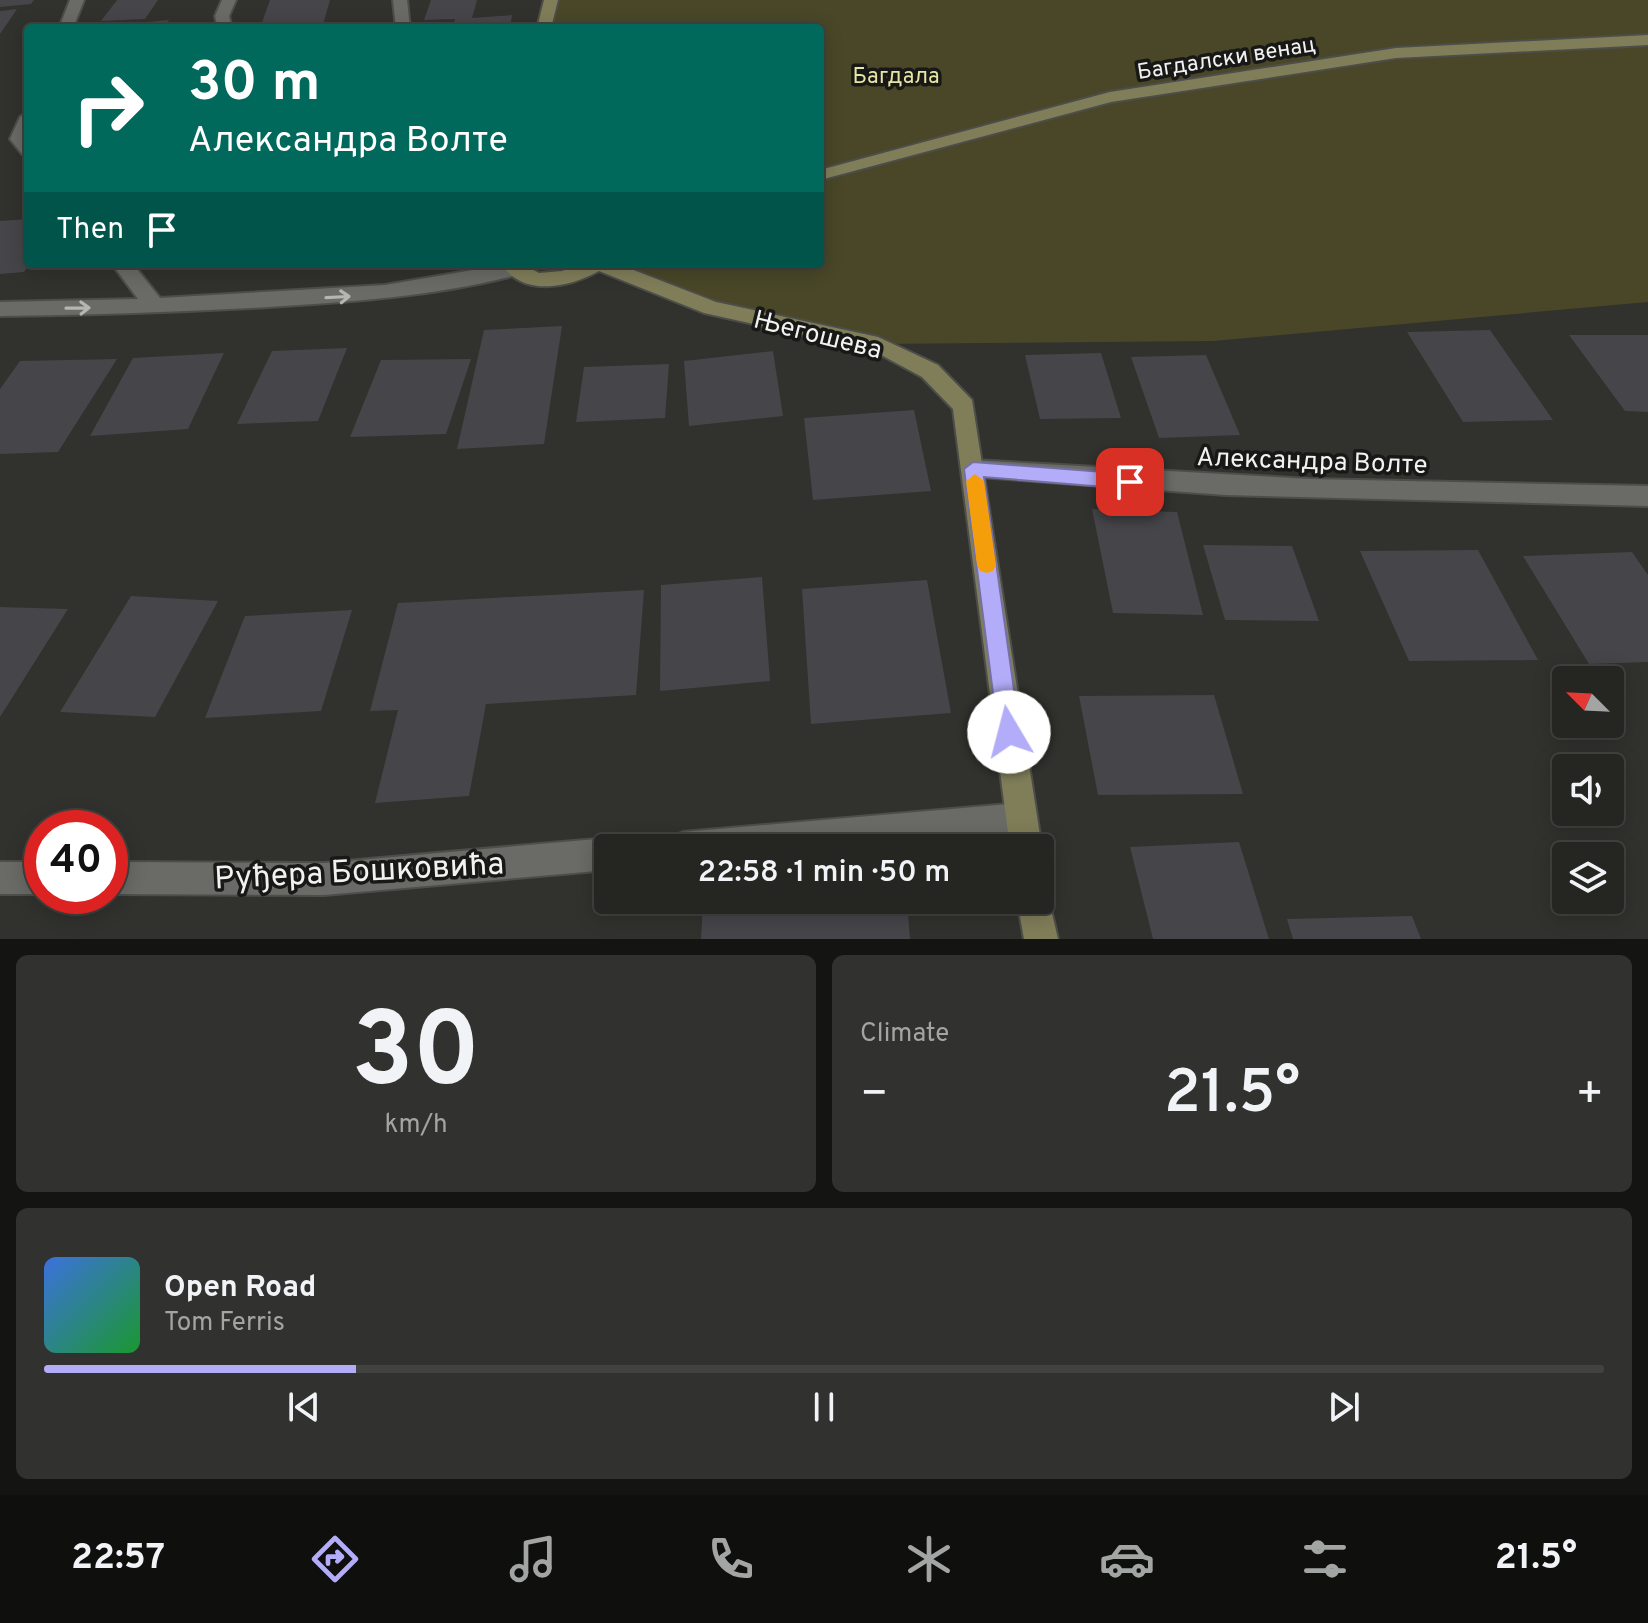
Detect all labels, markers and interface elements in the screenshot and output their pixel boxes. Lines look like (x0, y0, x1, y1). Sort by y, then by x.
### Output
street label: Багдалски венац (1135, 32, 1318, 87)
text: 30 m (188, 50, 321, 120)
icon: right (56, 56, 160, 160)
park label: Багдала (852, 64, 940, 91)
text: Александра Волте (188, 119, 508, 165)
icon: arrive (140, 208, 184, 252)
text: Then (56, 212, 124, 249)
one-way arrow (324, 289, 351, 304)
one-way arrow (64, 300, 91, 316)
street label: Његошева (750, 305, 885, 368)
street label: Александра Волте (1196, 442, 1428, 483)
pin (1096, 448, 1164, 516)
icon: arrive (1108, 460, 1152, 504)
north arrow (1552, 666, 1624, 738)
map controls (1552, 666, 1624, 914)
position arrow (967, 690, 1051, 774)
button: sound (1552, 754, 1624, 826)
speed limit sign: 40 (24, 810, 128, 914)
button: layers (1552, 842, 1624, 914)
street label: Руђера Бошковића (213, 845, 505, 901)
text: 22:58 · 1 min · 50 m (698, 855, 950, 892)
text: 30 (351, 991, 481, 1123)
text: Climate (860, 1018, 949, 1051)
text: 21.5° (1164, 1058, 1300, 1134)
text: − (860, 1068, 888, 1124)
text: + (1576, 1068, 1604, 1124)
text: km/h (384, 1109, 448, 1142)
text: Open Road (164, 1270, 316, 1307)
text: Tom Ferris (164, 1307, 285, 1340)
icon: previous (282, 1385, 326, 1429)
icon: pause (802, 1385, 846, 1429)
icon: next (1322, 1385, 1366, 1429)
icon: directions (307, 1531, 363, 1587)
icon: music (505, 1531, 561, 1587)
icon: phone (703, 1531, 759, 1587)
icon: climate (901, 1531, 957, 1587)
icon: car (1099, 1531, 1155, 1587)
icon: filters (1297, 1531, 1353, 1587)
text: 22:57 (71, 1536, 165, 1582)
text: 21.5° (1495, 1536, 1577, 1582)

